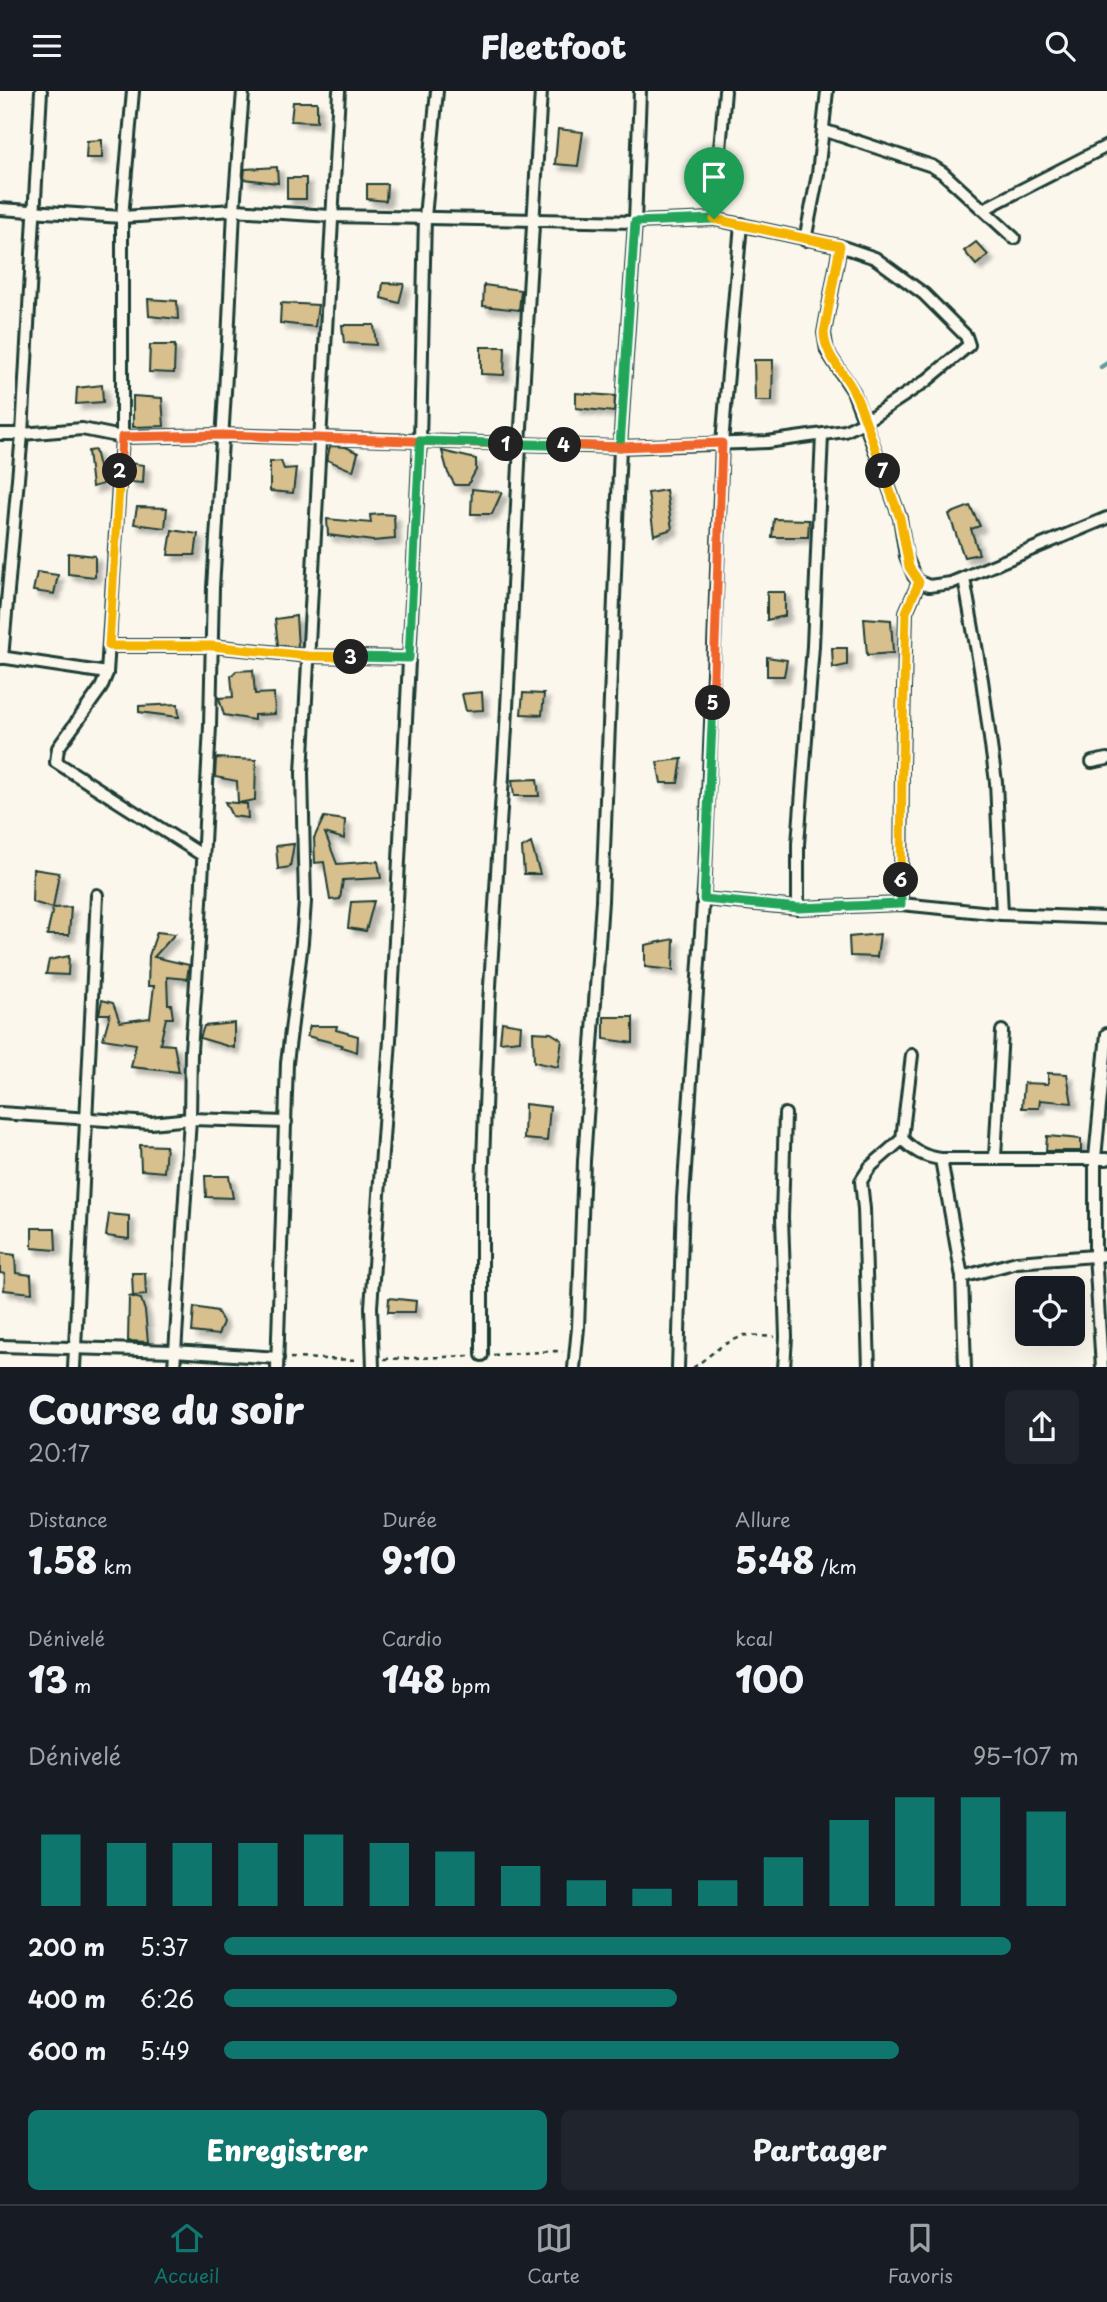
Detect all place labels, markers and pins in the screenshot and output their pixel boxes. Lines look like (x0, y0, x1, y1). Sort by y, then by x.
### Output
pin (684, 147, 744, 219)
pin: 1 (489, 427, 524, 461)
pin: 4 (546, 427, 582, 463)
pin: 2 (102, 453, 138, 489)
pin: 7 (866, 453, 900, 489)
pin: 3 (334, 639, 368, 675)
pin: 5 (696, 685, 730, 721)
pin: 6 (884, 863, 918, 897)

